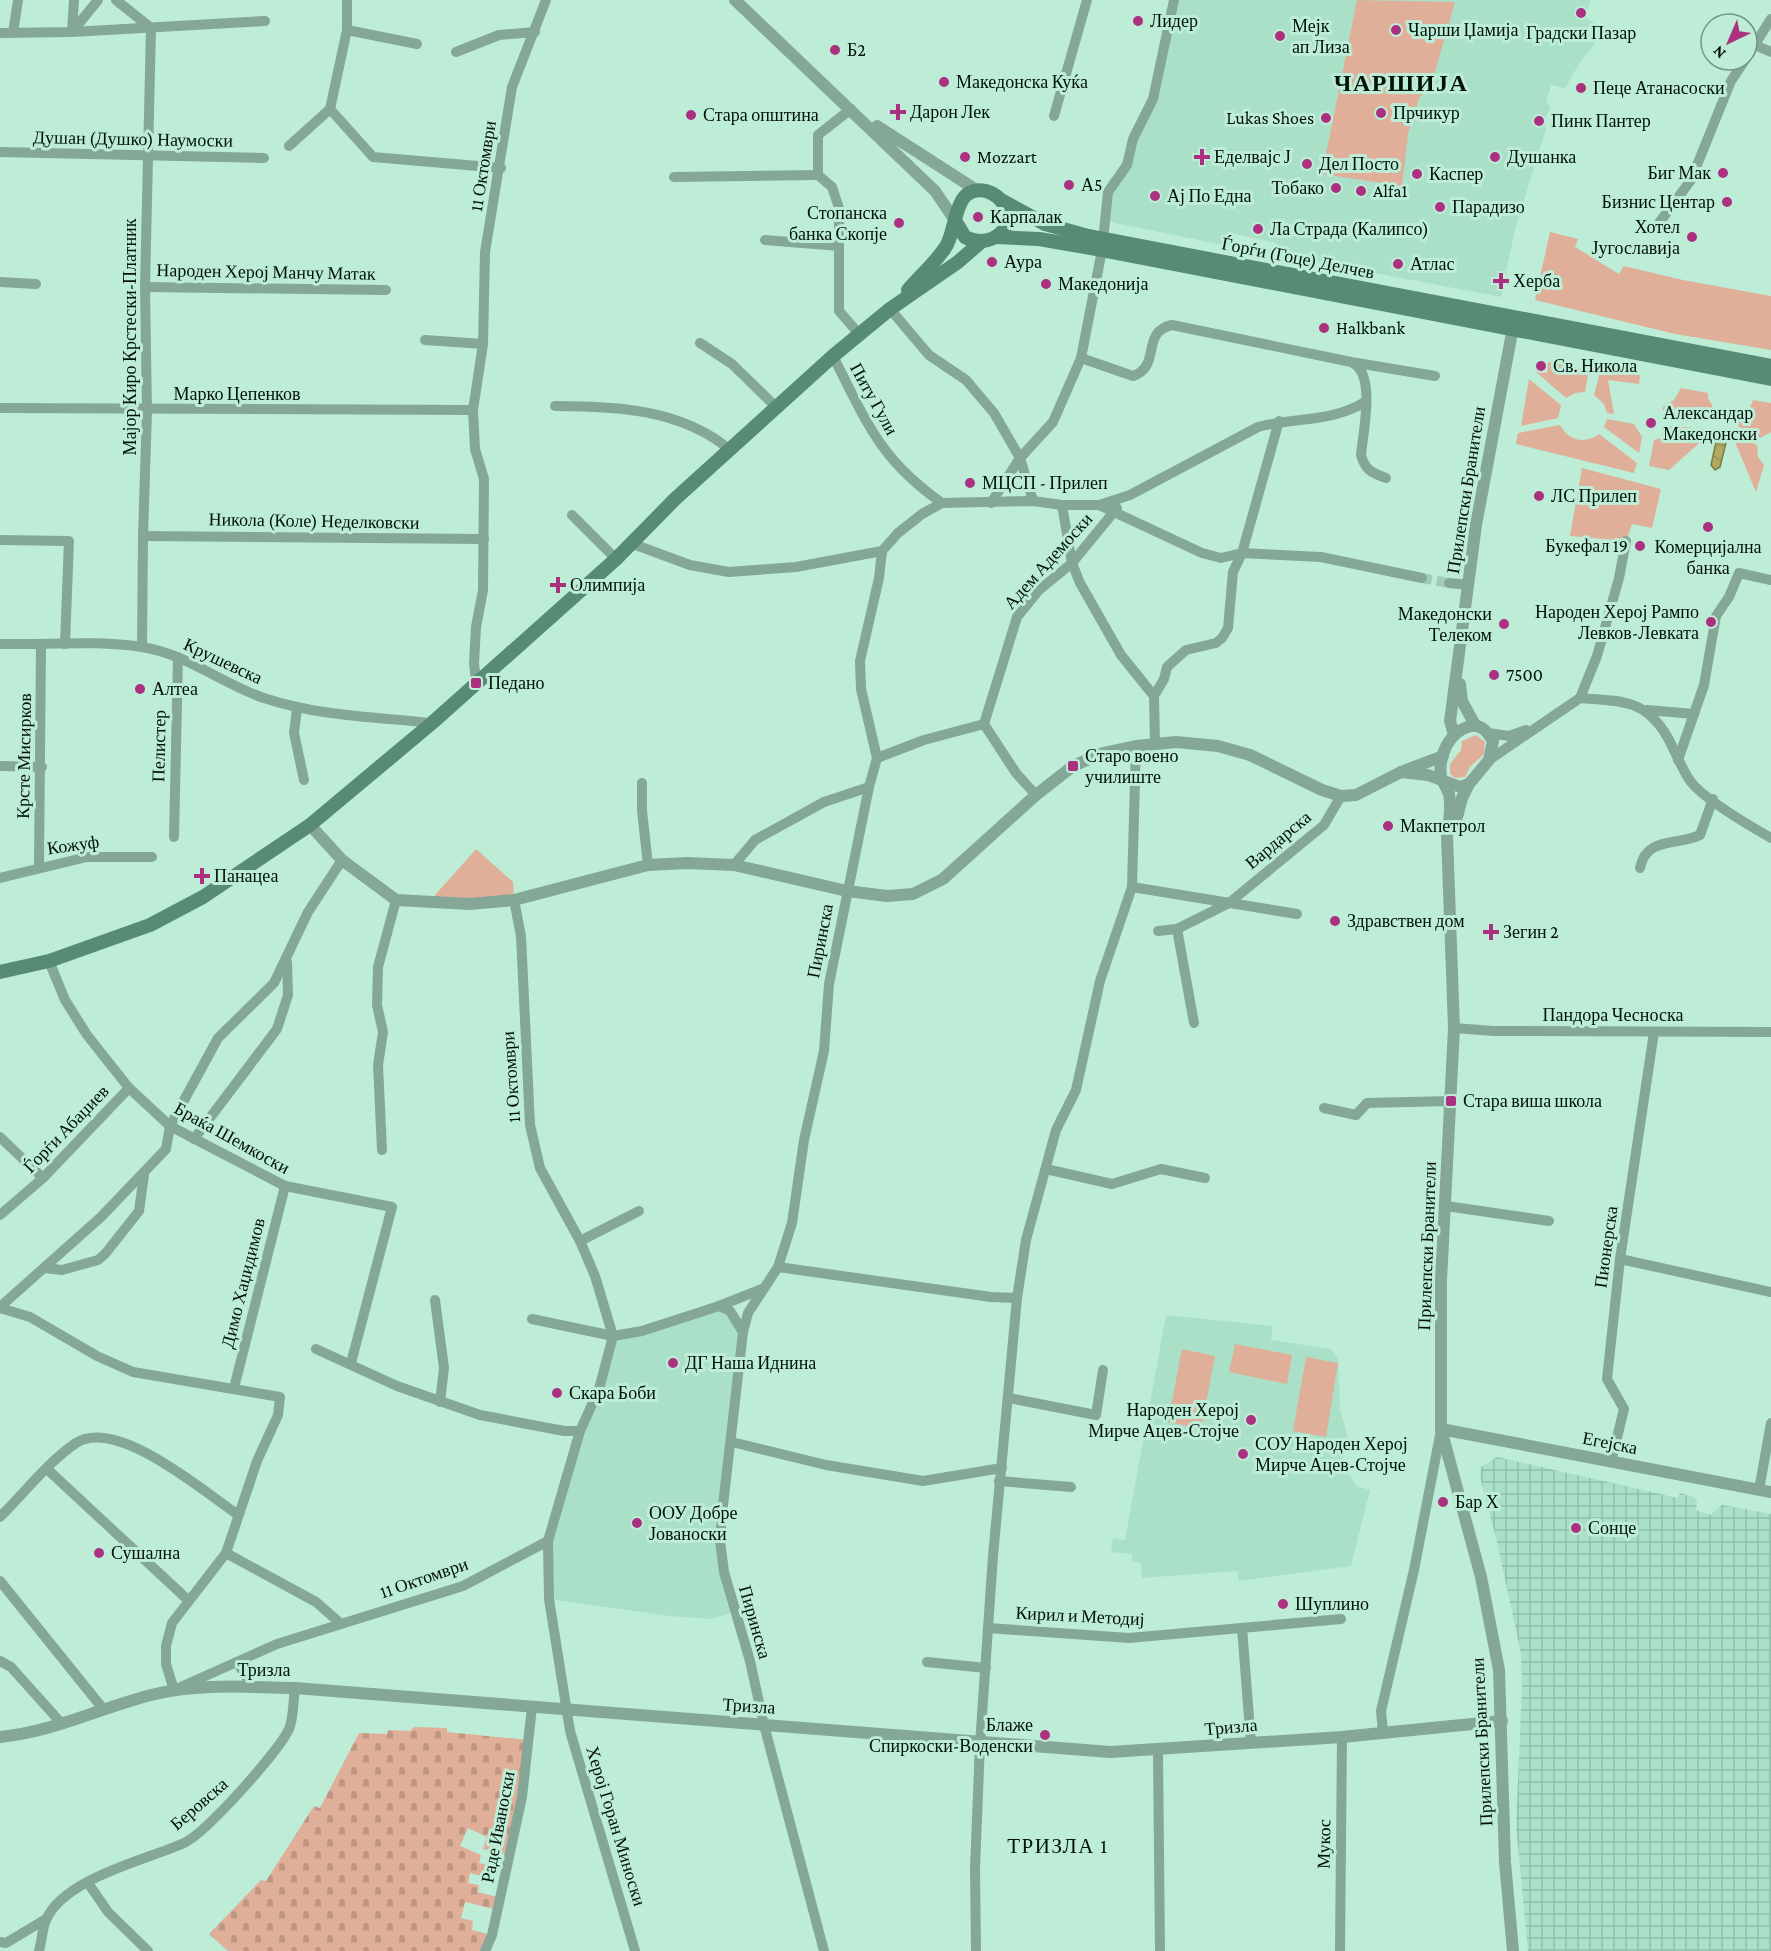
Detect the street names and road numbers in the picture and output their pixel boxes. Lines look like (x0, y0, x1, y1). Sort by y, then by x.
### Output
street label: 11 Октомври (466, 119, 500, 213)
street label: Душан (Душко) Наумоски (33, 127, 234, 152)
street label: Мајор Киро Крстески-Платник (120, 218, 140, 456)
street label: Ѓорѓи (Гоце) Делчев (1220, 232, 1376, 284)
street label: Народен Херој Манчу Матак (156, 260, 376, 284)
street label: Питу Гули (846, 360, 902, 439)
street label: Марко Цепенков (174, 384, 300, 404)
street label: Прилепски Бранители (1443, 405, 1489, 575)
street label: Никола (Коле) Неделковски (208, 509, 420, 534)
street label: Адем Адемоски (1000, 509, 1097, 613)
street label: Крушевска (180, 634, 266, 688)
street label: Крсте Мисирков (13, 693, 35, 819)
street label: Пелистер (148, 710, 170, 782)
street label: Вардарска (1241, 807, 1315, 873)
street label: Кожуф (46, 831, 100, 859)
street label: Пиринска (803, 902, 837, 980)
street label: Пандора Чесноска (1543, 1005, 1683, 1025)
street label: 11 Октомври (498, 1030, 524, 1123)
street label: Ѓорѓи Абаџиев (19, 1080, 113, 1177)
street label: Браќа Шемкоски (171, 1098, 293, 1178)
street label: Прилепски Бранители (1414, 1161, 1440, 1331)
street label: Пионерска (1590, 1205, 1622, 1289)
street label: Димо Хаџидимов (217, 1216, 269, 1350)
street label: Егејска (1581, 1428, 1639, 1458)
street label: 11 Октомври (377, 1554, 471, 1602)
street label: Пиринска (735, 1583, 775, 1661)
street label: Кирил и Методиј (1015, 1603, 1145, 1629)
street label: Прилепски Бранители (1468, 1657, 1496, 1827)
street label: Тризла (237, 1660, 291, 1680)
street label: Тризла (722, 1694, 776, 1718)
street label: Тризла (1204, 1715, 1258, 1739)
street label: Херој Горан Миноски (582, 1744, 650, 1909)
street label: Раде Иваноски (477, 1769, 519, 1884)
street label: Беровска (166, 1774, 232, 1834)
street label: Мукос (1314, 1819, 1334, 1869)

